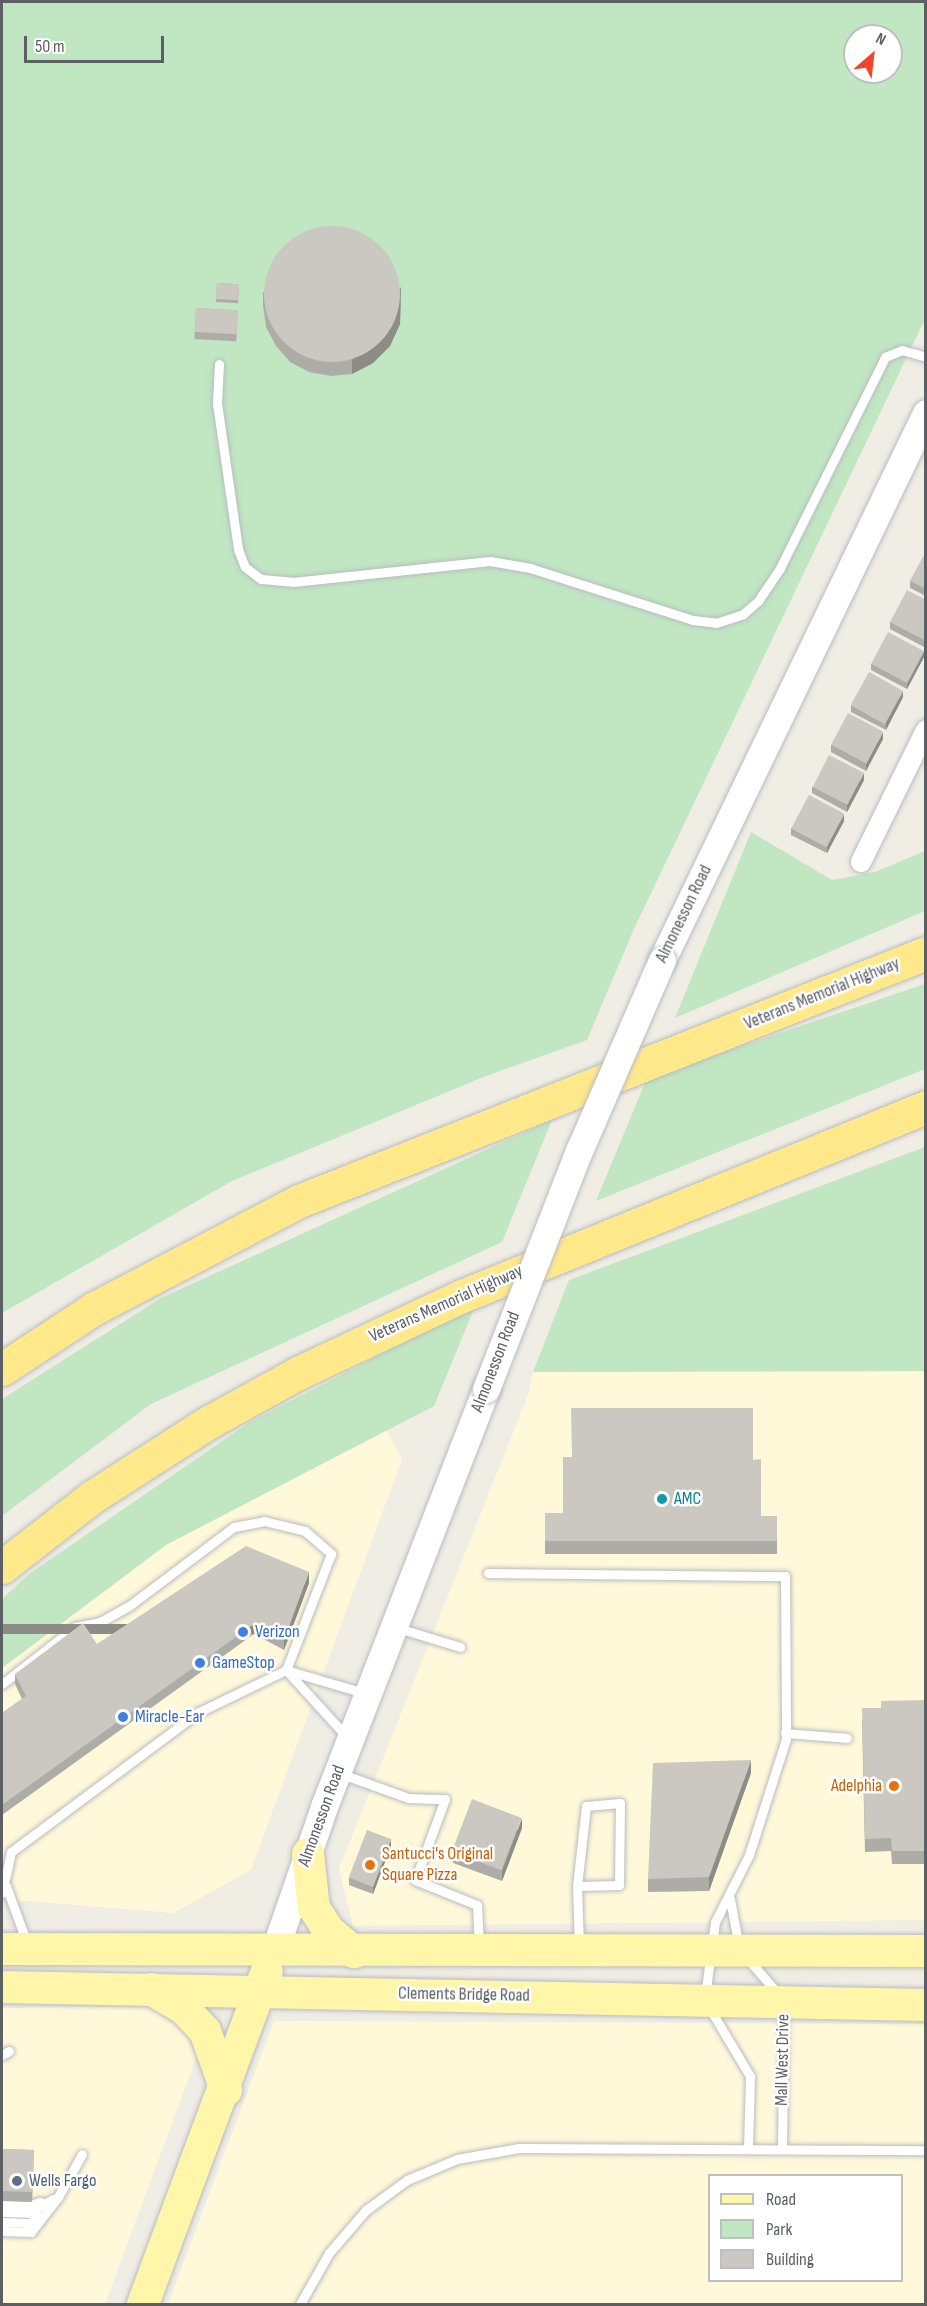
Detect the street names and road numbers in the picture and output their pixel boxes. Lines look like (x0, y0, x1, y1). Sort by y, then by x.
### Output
street label: Almonesson Road (651, 862, 717, 966)
street label: Veterans Memorial Highway (741, 953, 903, 1035)
street label: Veterans Memorial Highway (366, 1260, 526, 1348)
street label: Almonesson Road (467, 1309, 525, 1415)
street label: Almonesson Road (294, 1763, 350, 1869)
street label: Clements Bridge Road (398, 1983, 530, 2007)
street label: Mall West Drive (771, 2014, 795, 2106)

